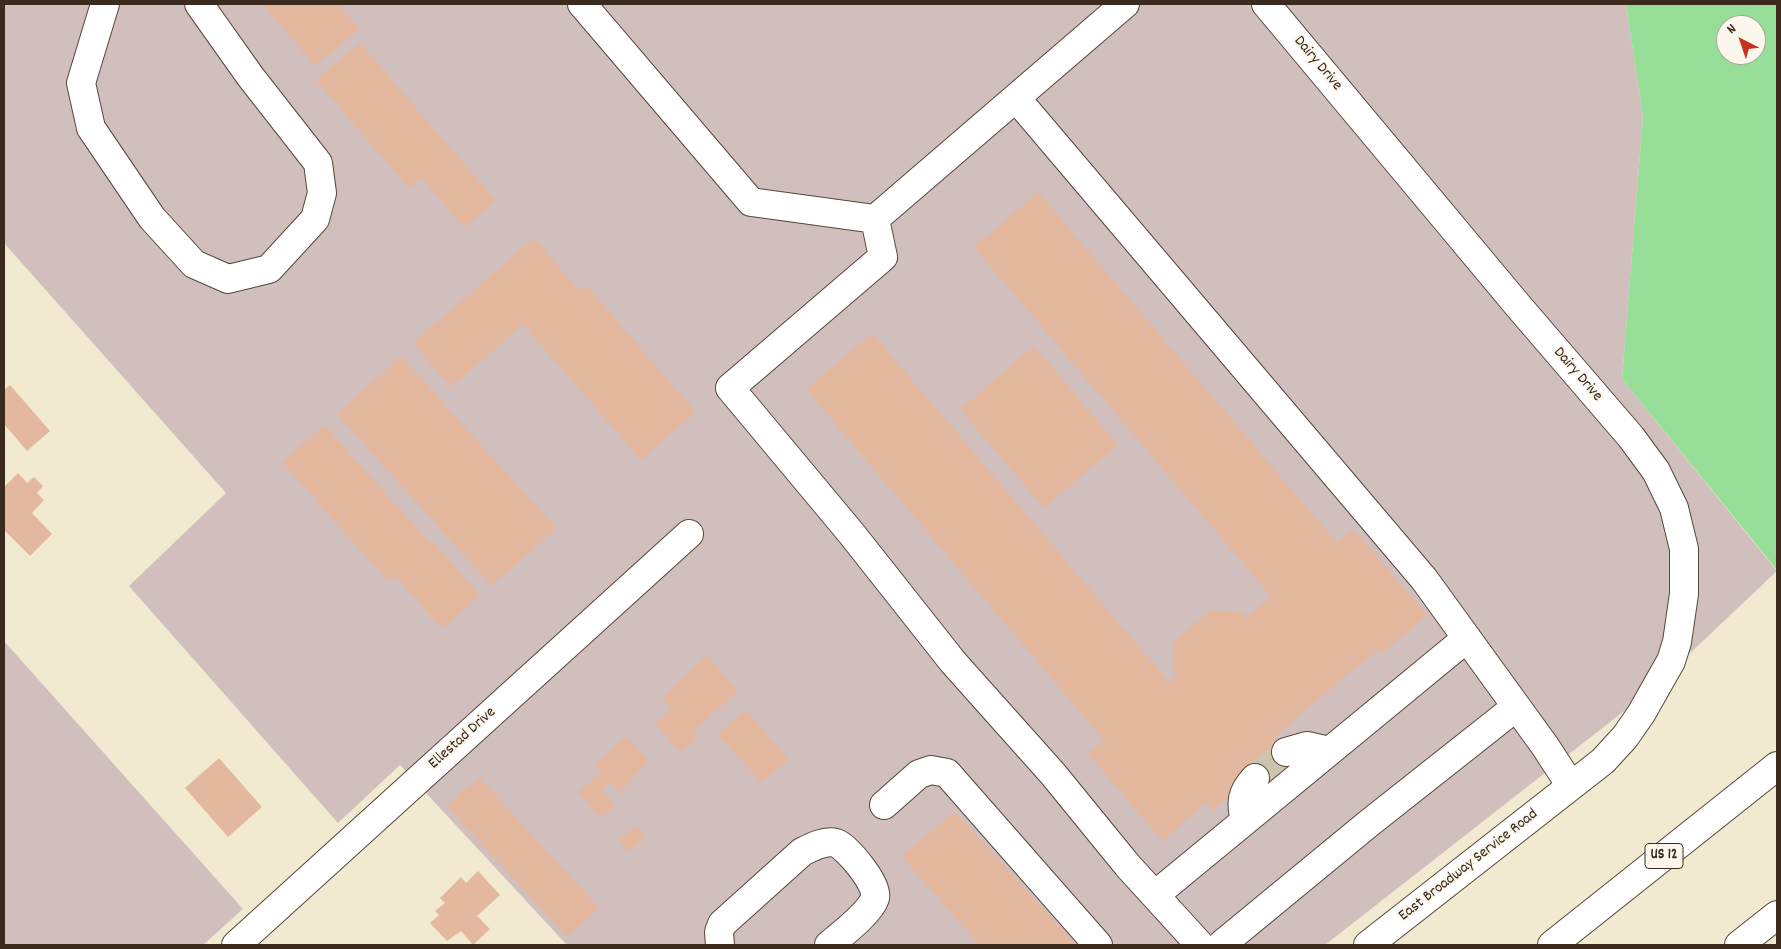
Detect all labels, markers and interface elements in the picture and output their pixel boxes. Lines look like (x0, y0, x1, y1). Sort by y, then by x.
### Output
north arrow (1716, 15, 1766, 65)
text: N (1723, 20, 1741, 39)
street label: Dairy Drive (1289, 33, 1345, 95)
street label: Dairy Drive (1548, 344, 1606, 406)
street label: Ellestad Drive (425, 704, 501, 774)
street label: East Broadway Service Road (1396, 806, 1542, 926)
road number: US 12 (1645, 844, 1683, 868)

